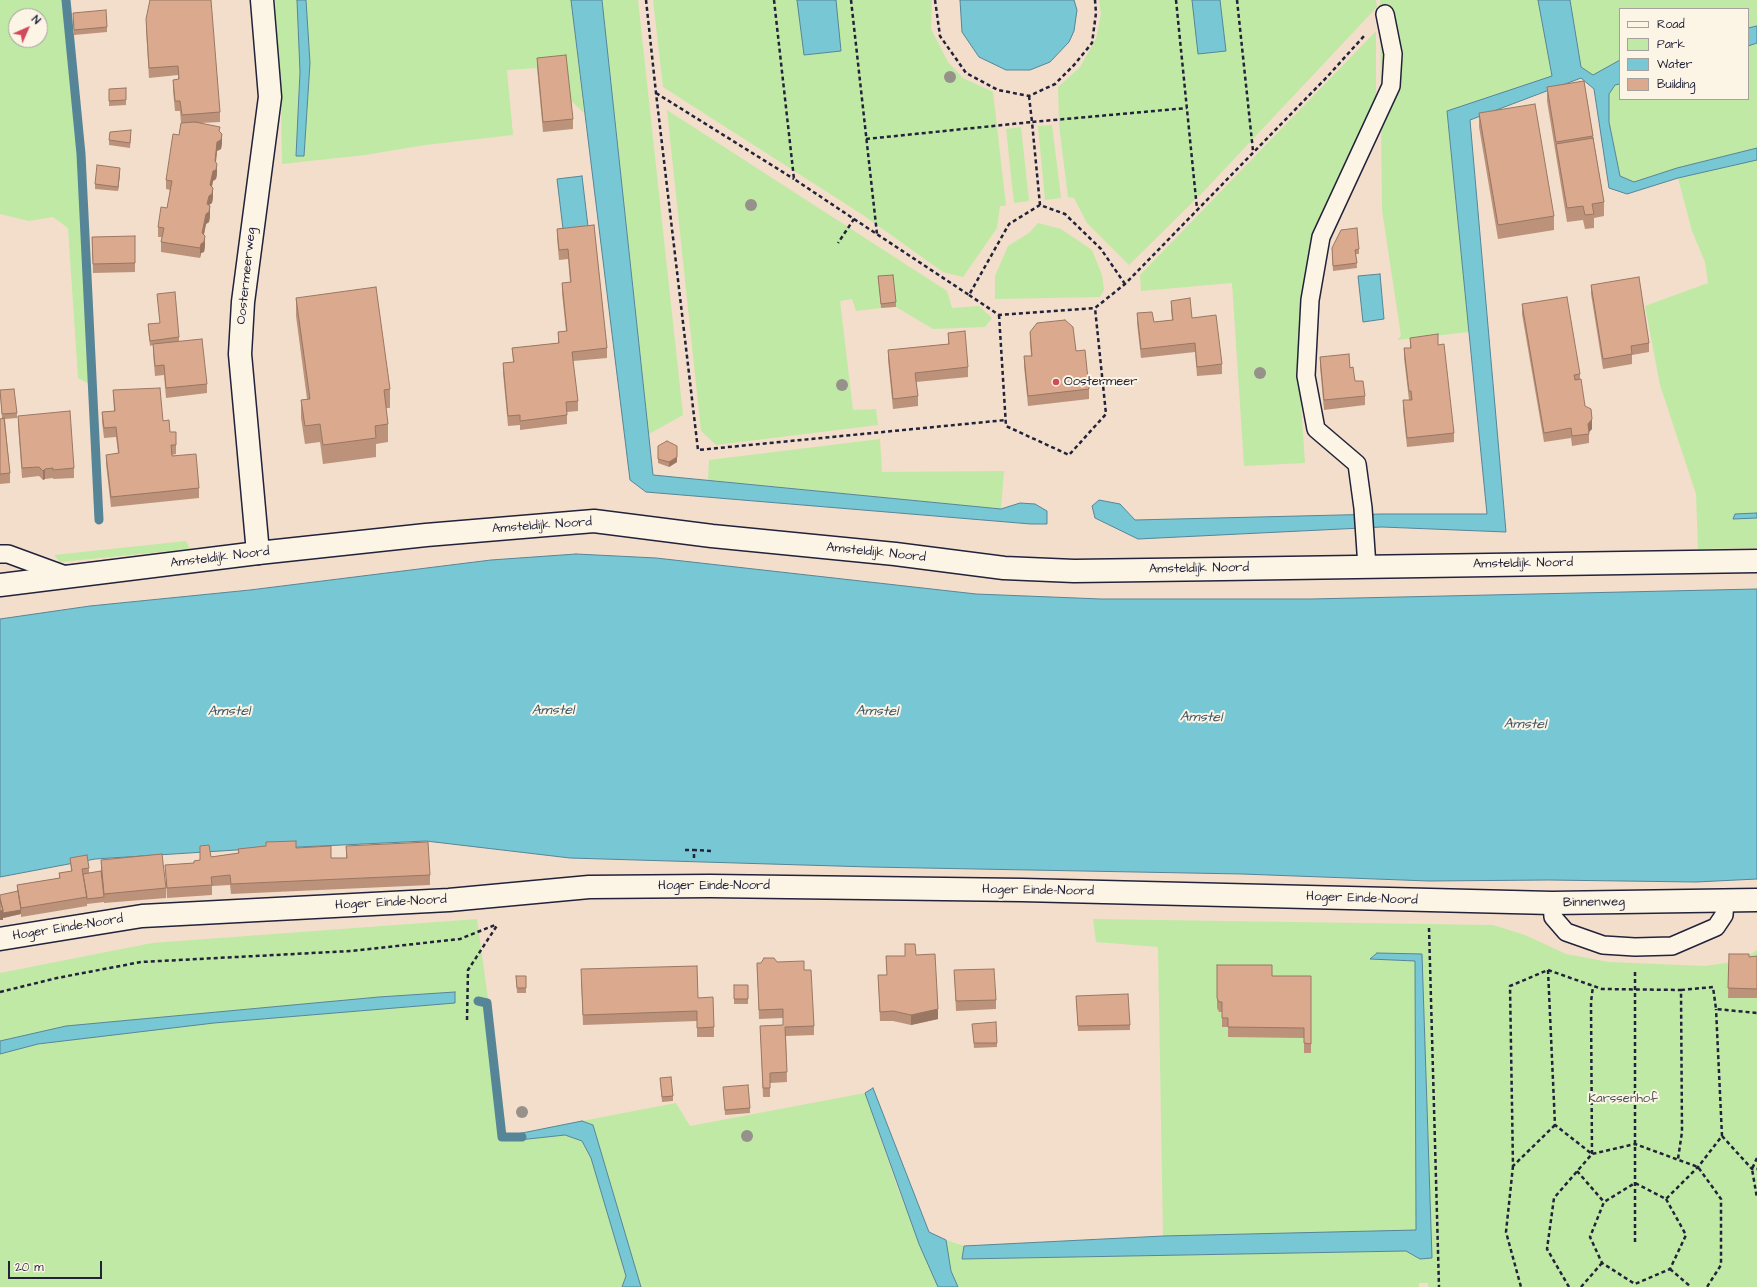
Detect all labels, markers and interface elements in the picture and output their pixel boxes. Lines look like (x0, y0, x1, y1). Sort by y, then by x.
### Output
north arrow (8, 8, 48, 48)
legend (1619, 8, 1749, 100)
text: N (28, 12, 44, 28)
text: Road (1657, 16, 1685, 33)
text: Park (1657, 36, 1685, 53)
text: Water (1657, 56, 1692, 73)
text: Building (1657, 76, 1695, 93)
street label: Oostermeerweg (234, 227, 260, 325)
place label: Oostermeer (1064, 374, 1137, 390)
marker: Oostermeer (1051, 377, 1061, 387)
street label: Amsteldijk Noord (492, 515, 592, 537)
street label: Amsteldijk Noord (825, 540, 927, 566)
street label: Amsteldijk Noord (169, 544, 271, 572)
street label: Amsteldijk Noord (1473, 555, 1573, 573)
street label: Amsteldijk Noord (1149, 560, 1249, 578)
water label: Amstel (532, 703, 574, 719)
water label: Amstel (856, 703, 898, 721)
water label: Amstel (208, 704, 250, 720)
water label: Amstel (1180, 709, 1222, 727)
water label: Amstel (1504, 716, 1546, 734)
street label: Hoger Einde-Noord (658, 878, 770, 894)
street label: Hoger Einde-Noord (982, 882, 1094, 900)
street label: Hoger Einde-Noord (1306, 889, 1418, 909)
street label: Hoger Einde-Noord (335, 892, 447, 914)
street label: Binnenweg (1563, 895, 1625, 911)
street label: Hoger Einde-Noord (12, 912, 124, 944)
park label: Karssenhof (1588, 1091, 1658, 1107)
scale bar (10, 1253, 104, 1279)
text: 20 m (15, 1259, 44, 1276)

